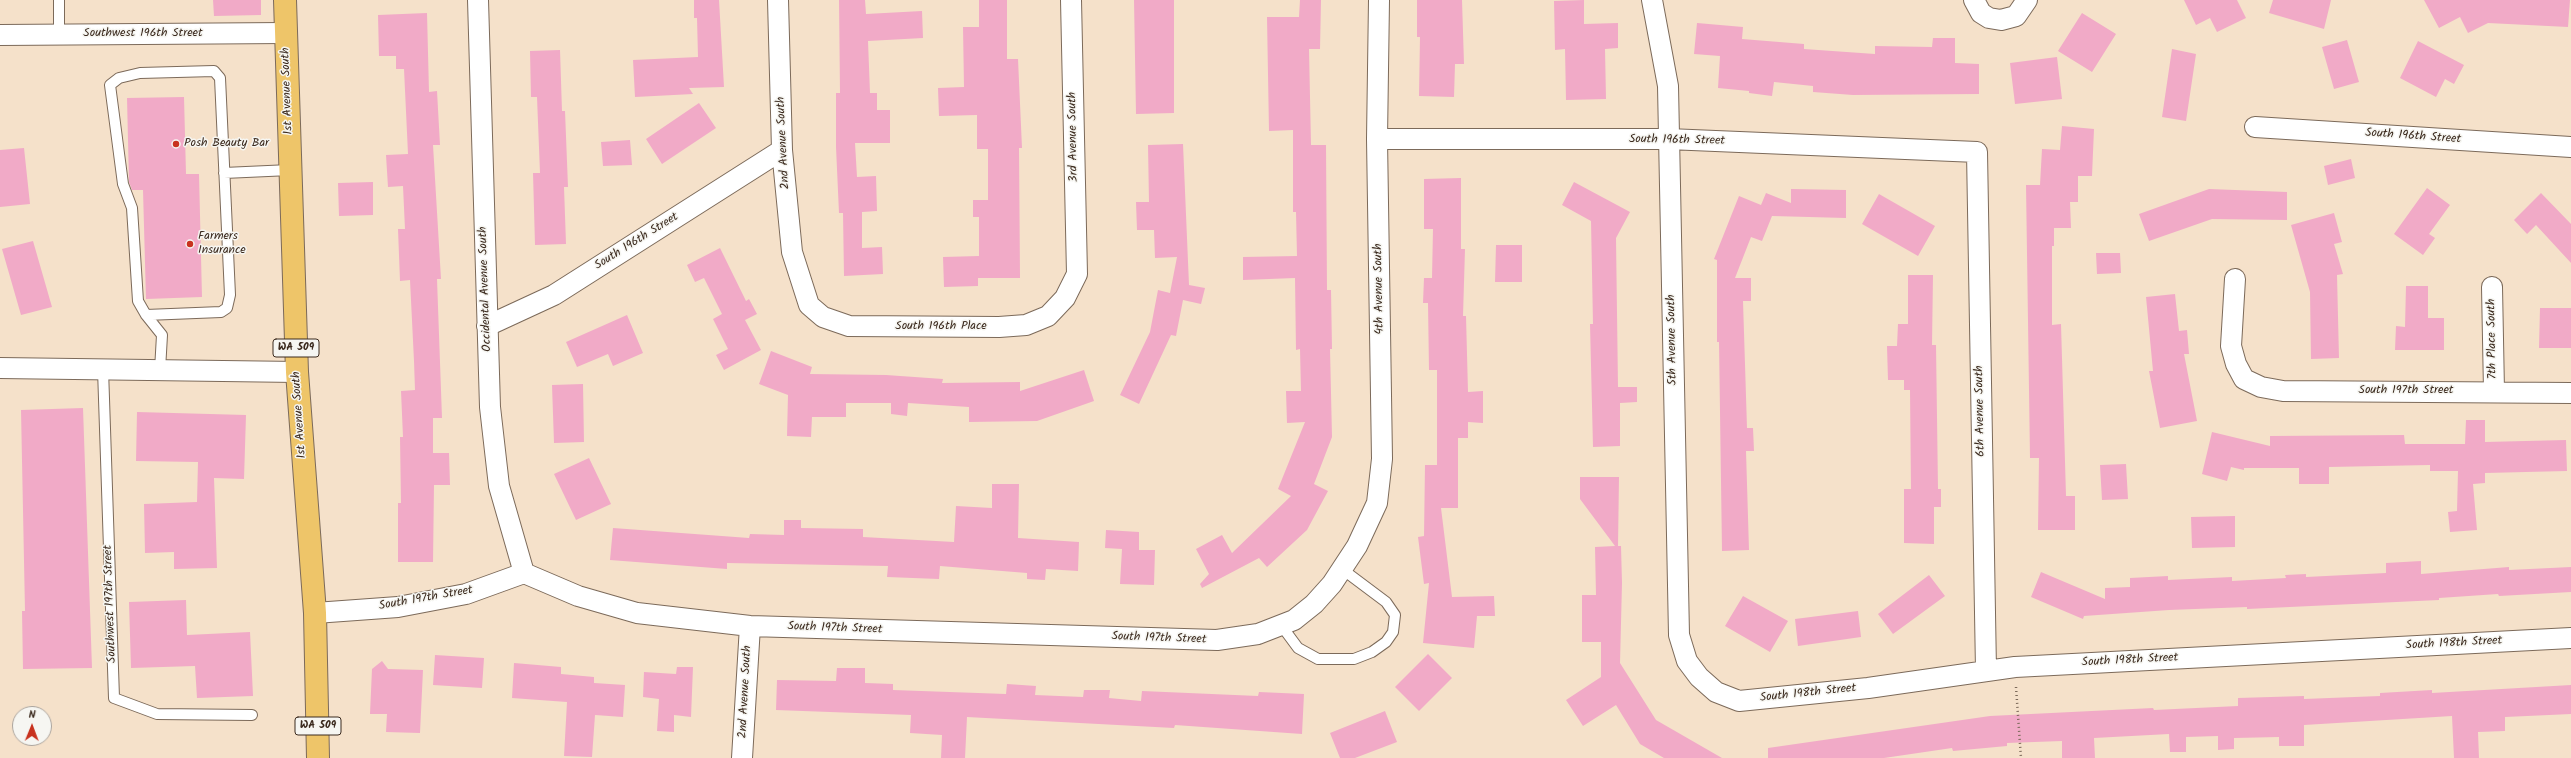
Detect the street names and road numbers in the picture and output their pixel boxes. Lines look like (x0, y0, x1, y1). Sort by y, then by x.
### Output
street label: Southwest 196th Street (83, 27, 203, 41)
street label: 1st Avenue South (279, 47, 297, 135)
street label: 3rd Avenue South (1066, 92, 1082, 182)
street label: 2nd Avenue South (774, 96, 794, 190)
street label: South 196th Street (2365, 126, 2461, 148)
street label: South 196th Street (1629, 133, 1725, 149)
street label: South 196th Street (592, 210, 682, 274)
street label: Occidental Avenue South (477, 226, 495, 352)
street label: 4th Avenue South (1372, 243, 1388, 335)
street label: 5th Avenue South (1665, 294, 1681, 386)
street label: 7th Place South (2485, 299, 2501, 379)
street label: South 196th Place (895, 320, 987, 334)
road number: WA 509 (273, 339, 319, 357)
street label: 6th Avenue South (1973, 365, 1989, 457)
street label: 1st Avenue South (290, 371, 310, 459)
street label: South 197th Street (2359, 384, 2453, 398)
street label: Southwest 197th Street (102, 545, 120, 663)
street label: South 197th Street (378, 584, 474, 614)
street label: South 197th Street (787, 620, 883, 638)
street label: South 197th Street (1111, 630, 1207, 648)
street label: South 198th Street (2405, 634, 2503, 654)
street label: 2nd Avenue South (736, 645, 756, 739)
street label: South 198th Street (2081, 651, 2179, 671)
street label: South 198th Street (1759, 682, 1857, 706)
road number: WA 509 (295, 717, 341, 735)

